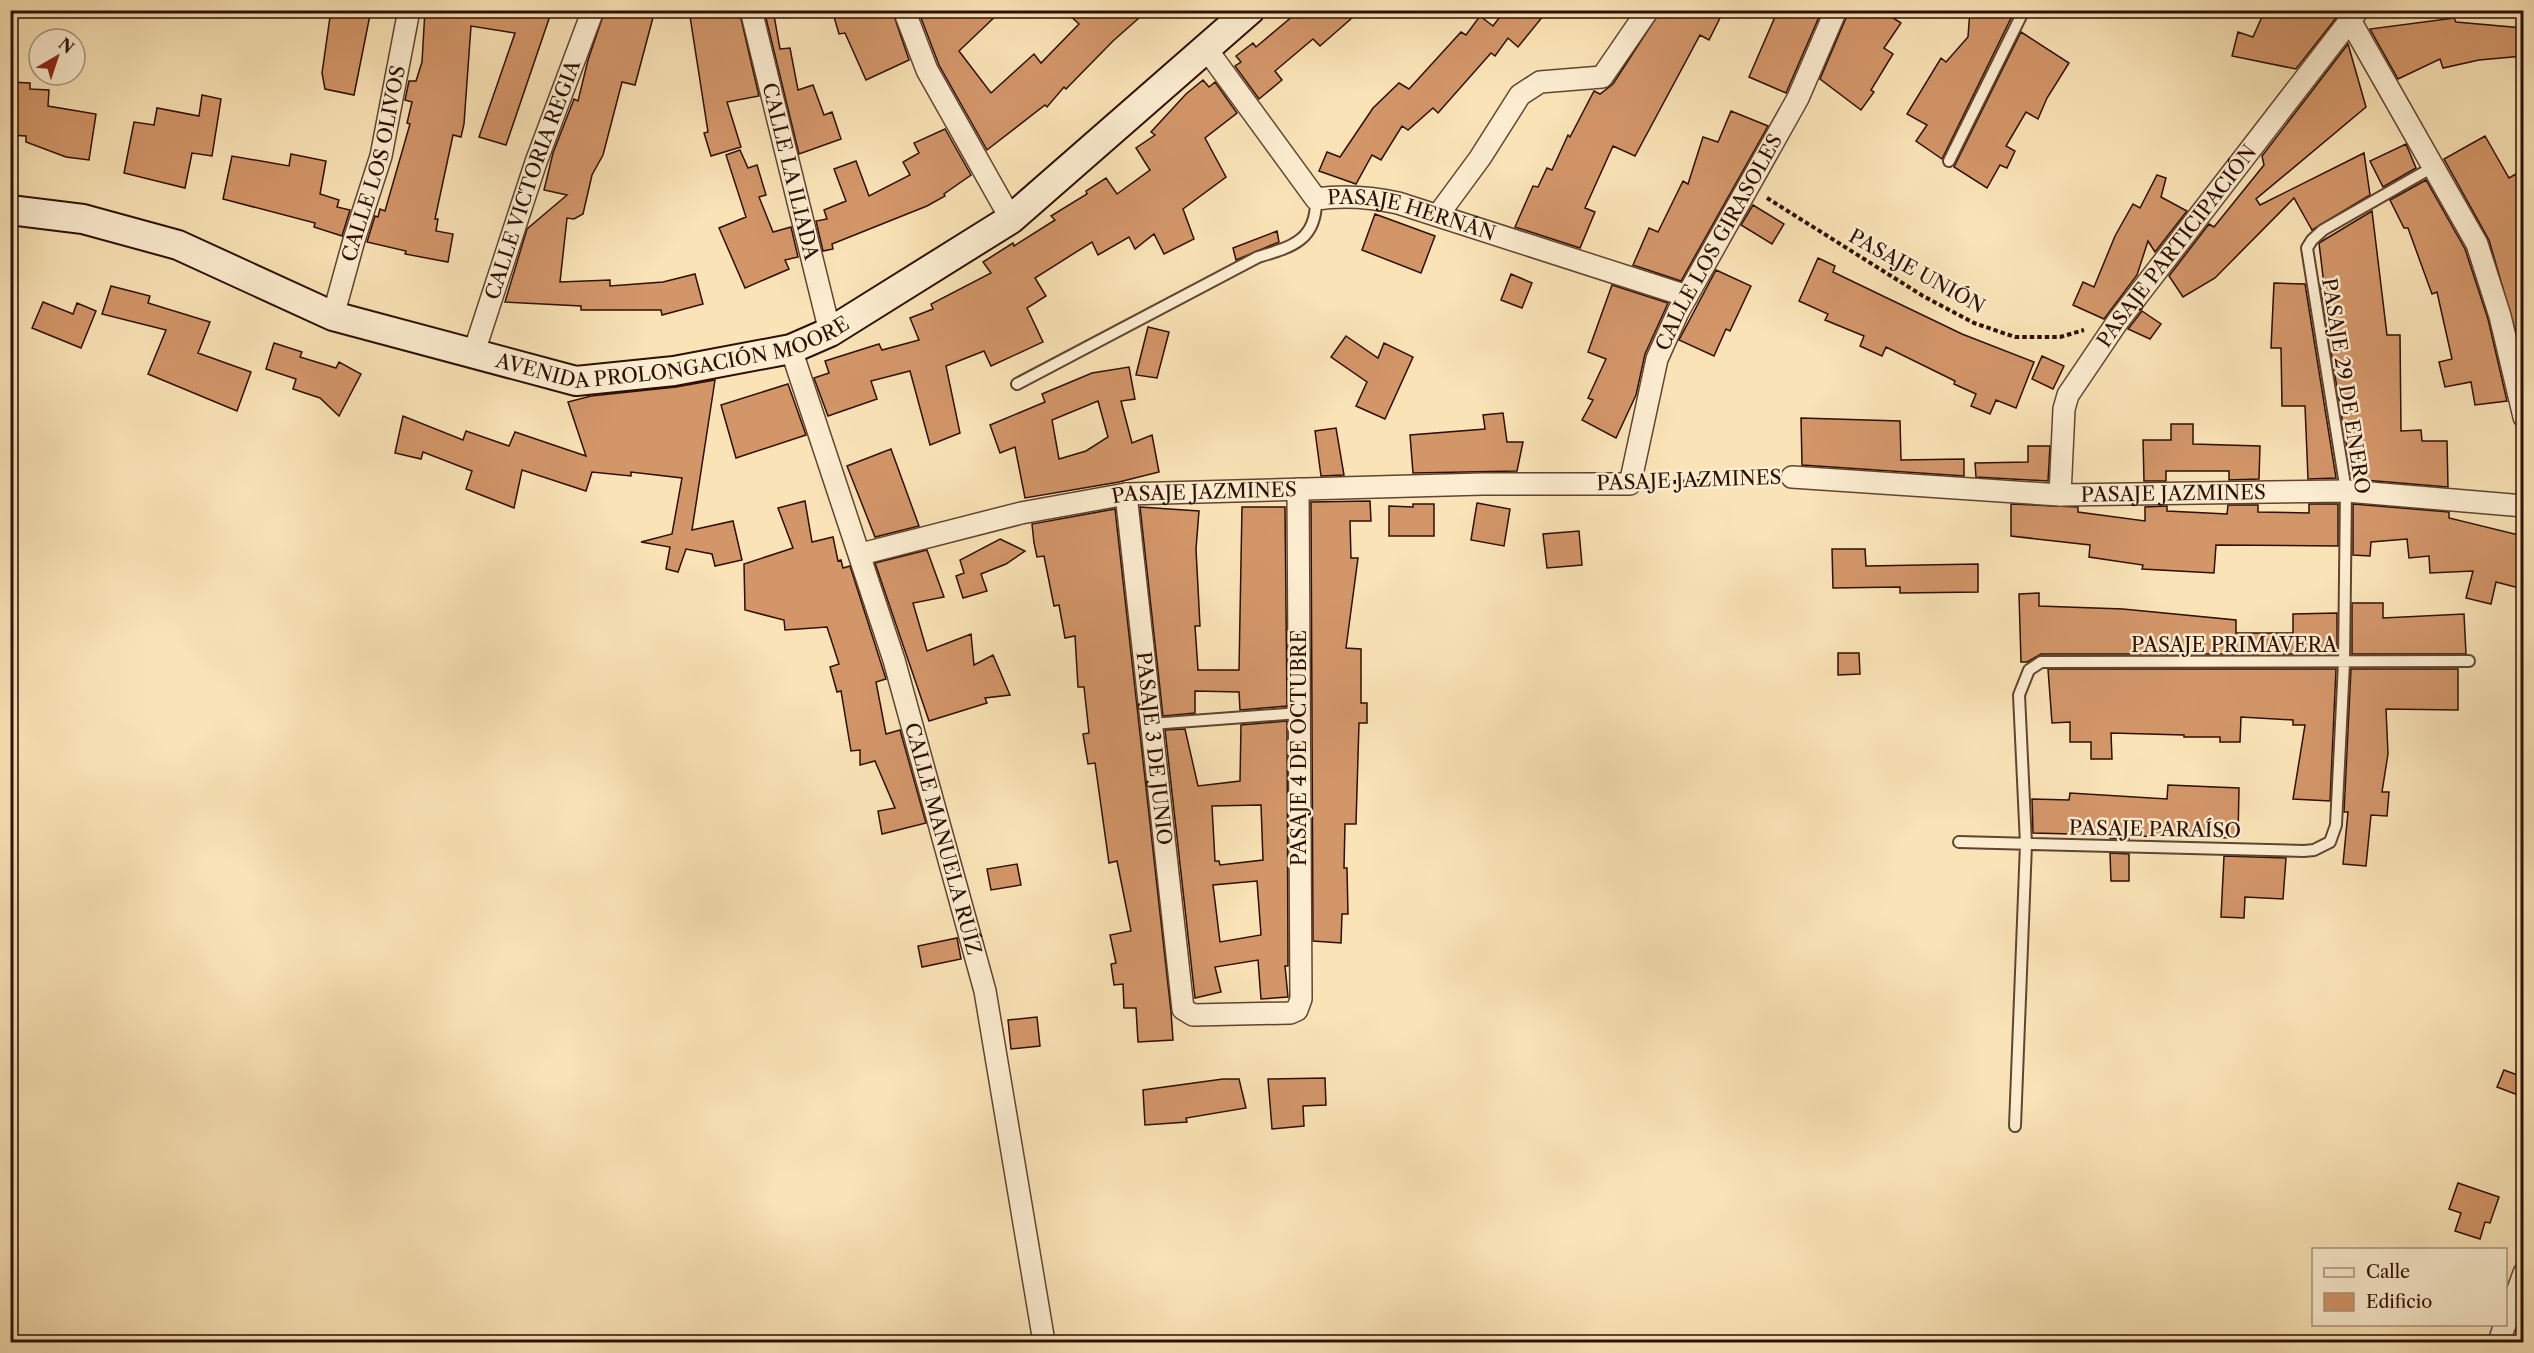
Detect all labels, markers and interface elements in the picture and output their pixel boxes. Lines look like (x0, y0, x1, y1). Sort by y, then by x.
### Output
north arrow (27, 27, 87, 87)
text: N (55, 33, 78, 58)
street label: CALLE VICTORIA REGIA (480, 55, 586, 302)
street label: CALLE LOS OLIVOS (337, 63, 410, 264)
street label: CALLE LA ILIADA (757, 80, 824, 263)
street label: CALLE LOS GIRASOLES (1650, 130, 1787, 354)
street label: PASAJE PARTICIPACIÓN (2092, 140, 2261, 352)
street label: PASAJE HERNÁN (1327, 185, 1499, 246)
street label: PASAJE UNIÓN (1845, 223, 1990, 318)
street label: PASAJE 29 DE ENERO (2317, 276, 2375, 496)
street label: AVENIDA PROLONGACIÓN MOORE (492, 311, 854, 393)
street label: PASAJE JAZMINES (1596, 465, 1782, 495)
street label: PASAJE JAZMINES (1110, 477, 1297, 508)
street label: PASAJE JAZMINES (2081, 480, 2266, 507)
street label: PASAJE 4 DE OCTUBRE (1287, 630, 1311, 866)
street label: PASAJE PRIMAVERA (2131, 633, 2338, 657)
street label: PASAJE 3 DE JUNIO (1132, 651, 1177, 846)
street label: CALLE MANUELA RUÍZ (900, 720, 987, 958)
street label: PASAJE PARAÍSO (2069, 814, 2241, 843)
legend (2312, 1248, 2507, 1326)
text: Calle (2366, 1261, 2410, 1283)
text: Edificio (2366, 1291, 2432, 1313)

